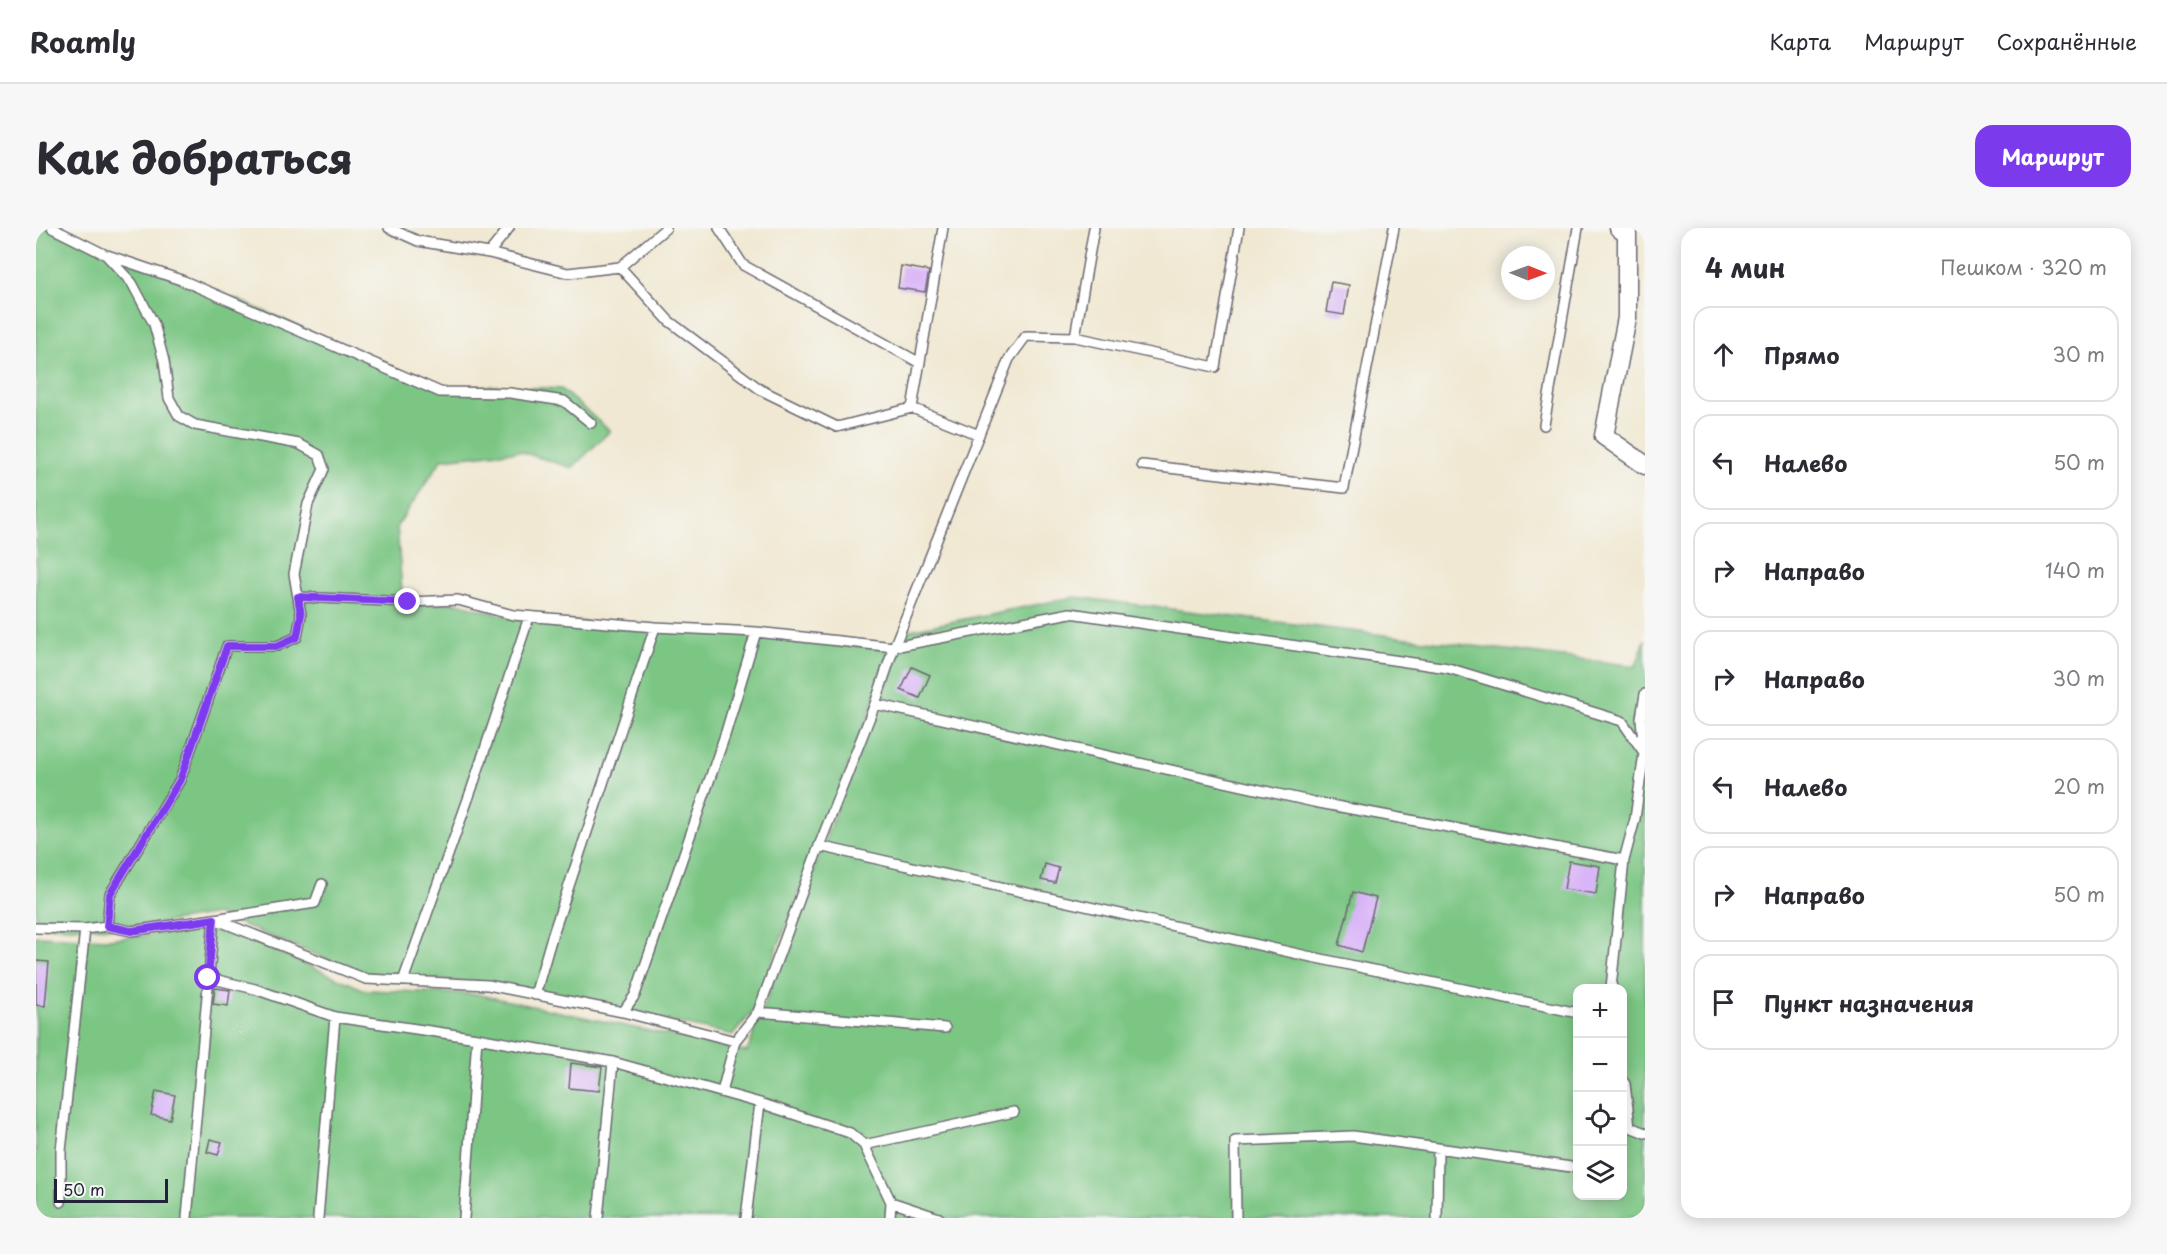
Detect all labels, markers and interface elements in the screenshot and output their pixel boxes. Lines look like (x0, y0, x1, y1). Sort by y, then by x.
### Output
text: Roamly (30, 20, 136, 63)
text: Карта (1770, 25, 1831, 57)
text: Маршрут (1864, 25, 1964, 57)
text: Сохранённые (1997, 25, 2137, 57)
text: Как добраться (36, 125, 353, 188)
button: Маршрут (1975, 125, 2131, 187)
north arrow (1501, 246, 1555, 300)
text: 4 мин (1705, 248, 1786, 287)
text: Пешком · 320 m (1940, 252, 2107, 282)
icon: ahead (1707, 338, 1740, 371)
text: Прямо (1764, 338, 1839, 371)
text: 30 m (2052, 339, 2105, 369)
icon: left (1707, 446, 1740, 479)
text: Налево (1764, 446, 1847, 479)
text: 50 m (2053, 447, 2105, 477)
icon: right (1707, 554, 1740, 587)
text: Направо (1764, 554, 1865, 587)
text: 140 m (2045, 555, 2105, 585)
route end (394, 588, 420, 614)
icon: right (1707, 662, 1740, 695)
text: Направо (1764, 662, 1865, 695)
text: 30 m (2052, 663, 2105, 693)
icon: left (1707, 770, 1740, 803)
text: Налево (1764, 770, 1847, 803)
text: 20 m (2053, 771, 2105, 801)
icon: right (1707, 878, 1740, 911)
text: Направо (1764, 878, 1865, 911)
text: 50 m (2053, 879, 2105, 909)
route start (194, 964, 220, 990)
map controls (1573, 984, 1627, 1200)
button: + (1573, 984, 1627, 1038)
icon: arrive (1707, 986, 1740, 1019)
text: Пункт назначения (1764, 986, 1974, 1019)
button: − (1573, 1038, 1627, 1092)
button: locate (1573, 1092, 1627, 1146)
button: layers (1573, 1146, 1627, 1200)
scale bar (54, 1176, 168, 1204)
text: 50 m (63, 1177, 104, 1201)

